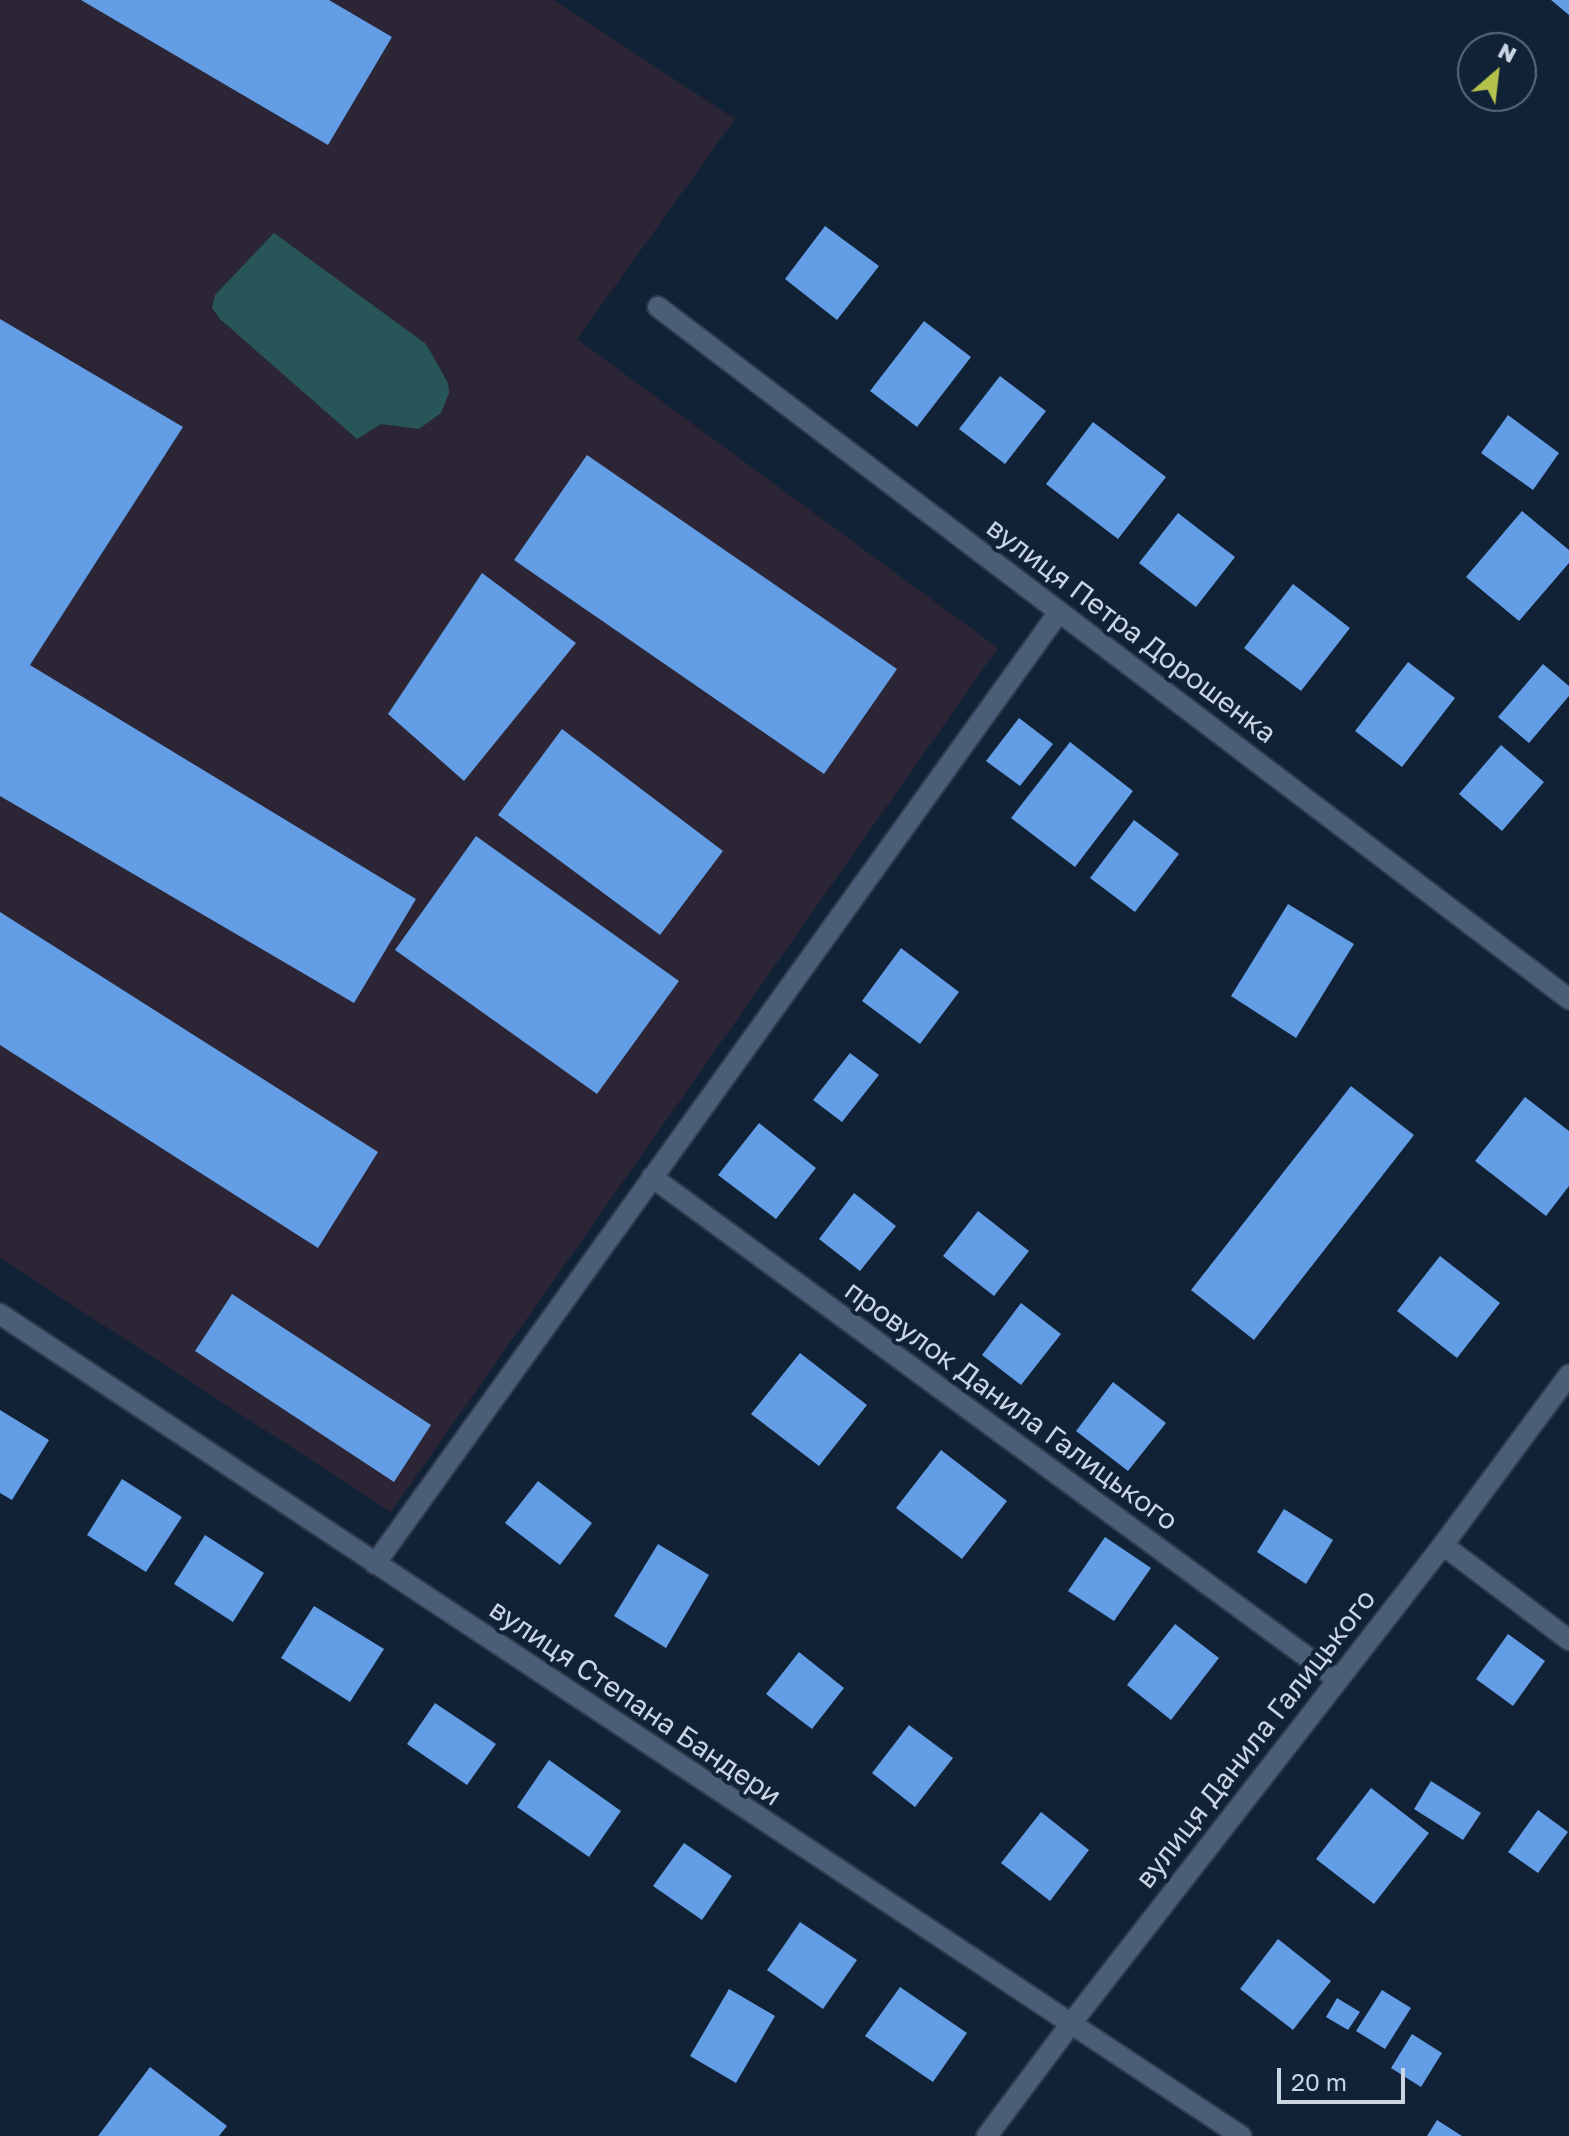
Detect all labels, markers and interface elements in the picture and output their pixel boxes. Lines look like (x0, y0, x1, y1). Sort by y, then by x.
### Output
north arrow (1457, 32, 1537, 112)
text: N (1494, 36, 1521, 68)
street label: вулиця Петра Дорошенка (980, 511, 1282, 751)
street label: провулок Данила Галицького (838, 1274, 1184, 1538)
street label: вулиця Данила Галицького (1129, 1583, 1383, 1895)
street label: вулиця Степана Бандери (483, 1593, 787, 1813)
scale bar (1281, 2052, 1409, 2102)
text: 20 m (1291, 2067, 1347, 2096)

